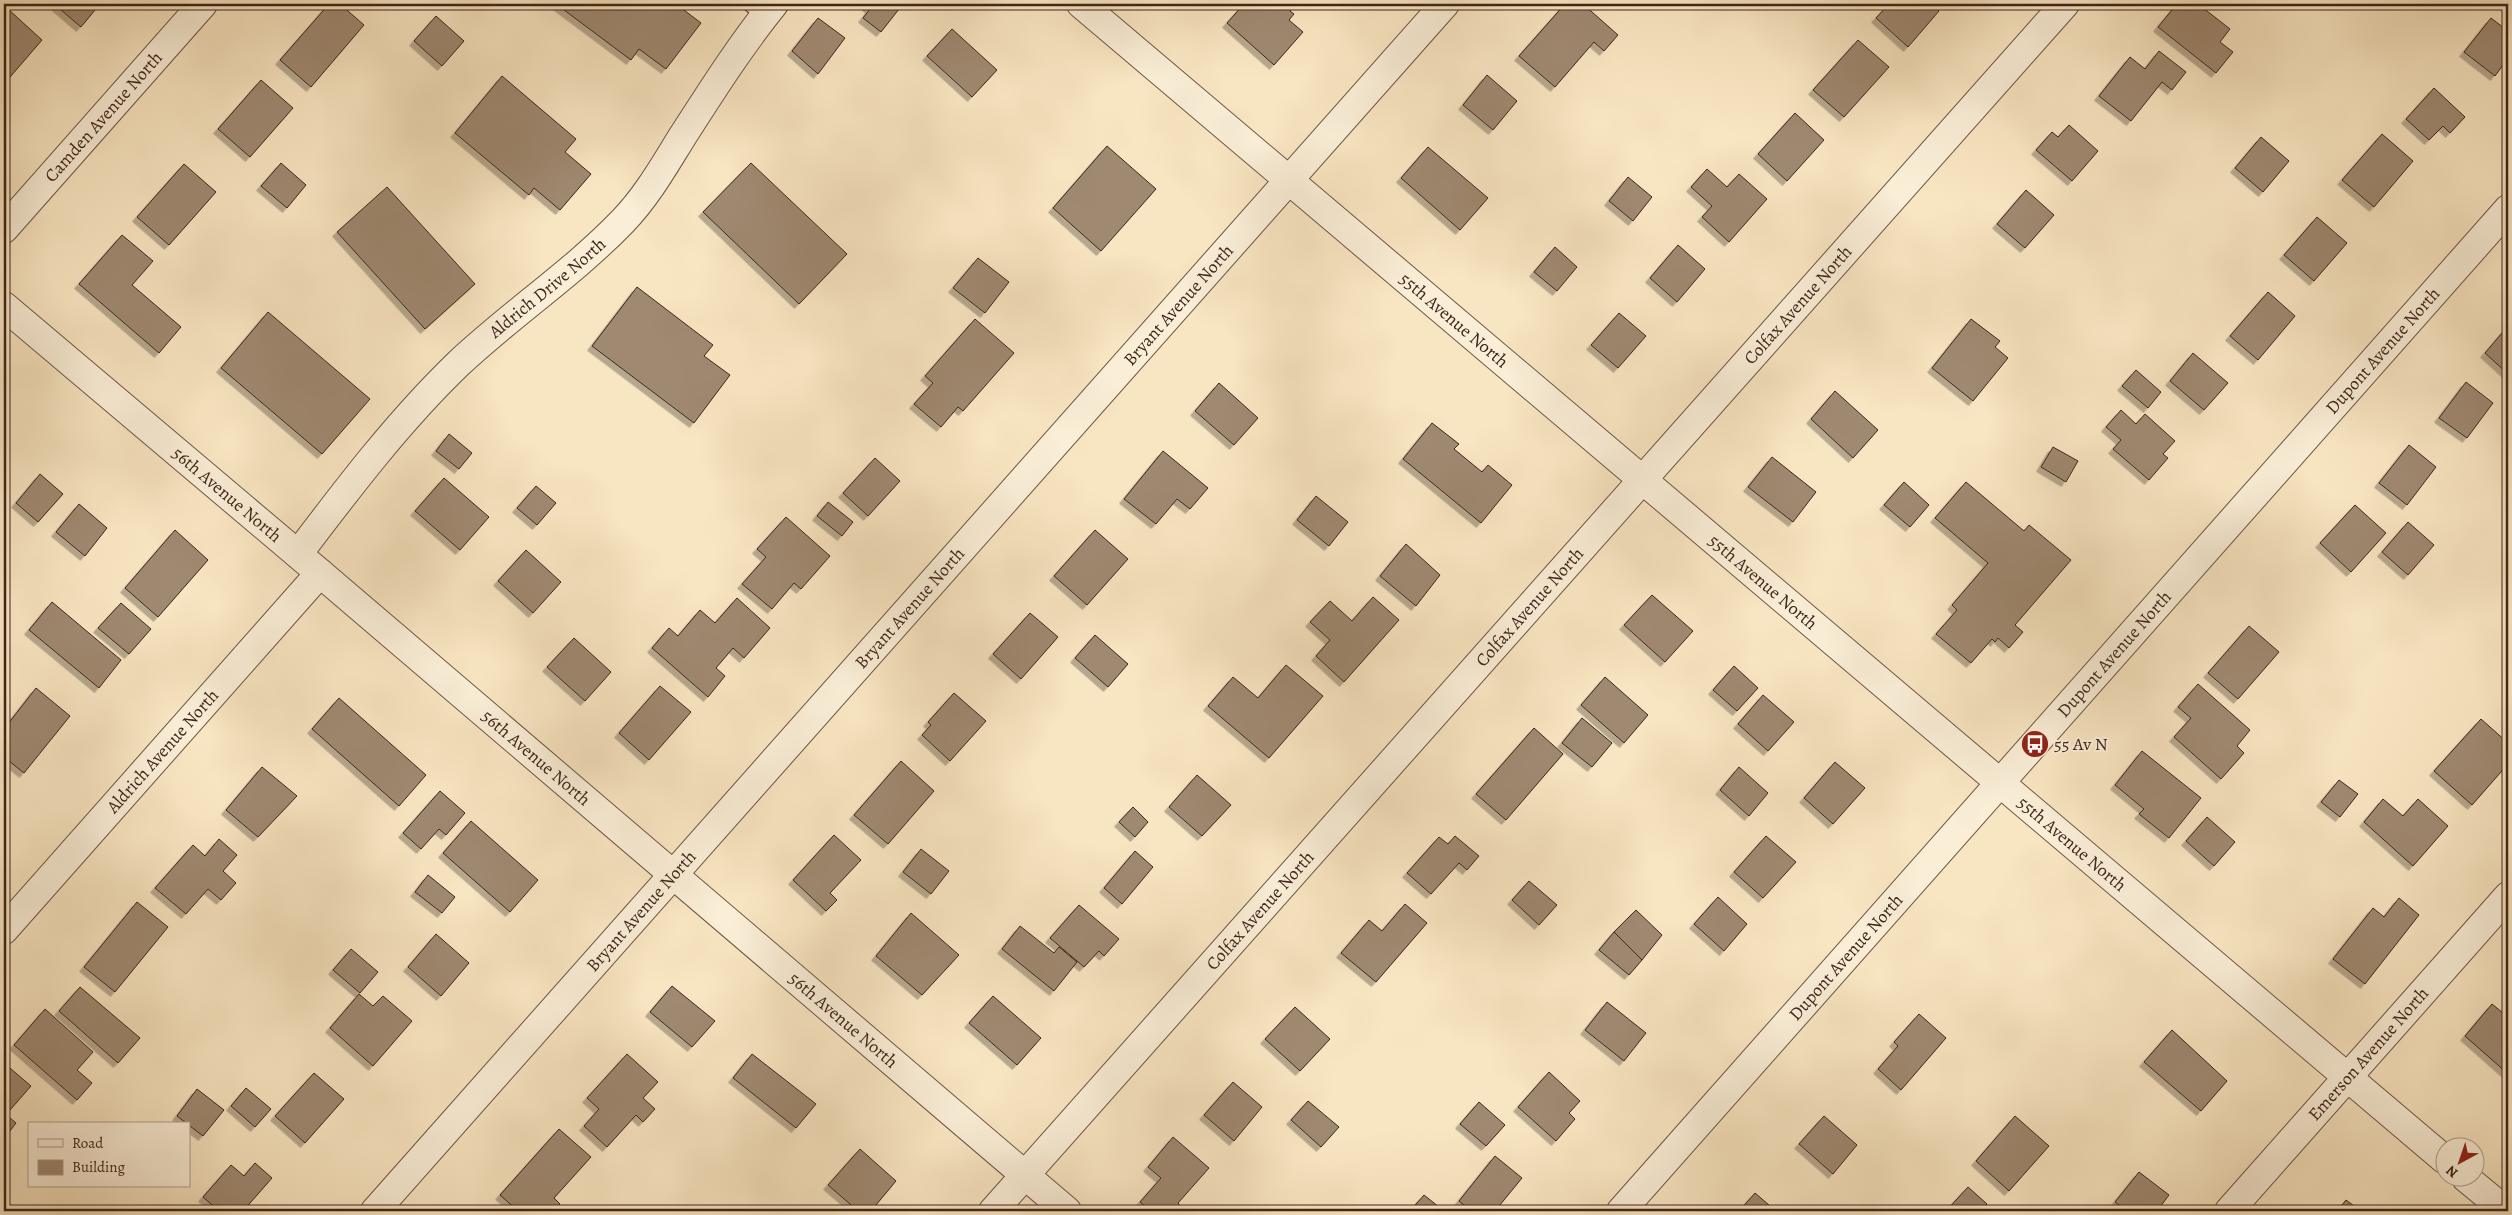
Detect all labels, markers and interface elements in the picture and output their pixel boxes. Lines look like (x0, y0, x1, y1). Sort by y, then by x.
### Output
street label: Camden Avenue North (39, 46, 168, 187)
street label: Aldrich Drive North (483, 232, 611, 344)
street label: Bryant Avenue North (1118, 239, 1239, 371)
street label: Colfax Avenue North (1738, 240, 1857, 370)
street label: 55th Avenue North (1394, 267, 1514, 373)
street label: Dupont Avenue North (2320, 282, 2445, 419)
street label: 56th Avenue North (167, 441, 287, 548)
street label: 55th Avenue North (1703, 529, 1823, 635)
street label: Bryant Avenue North (849, 542, 970, 674)
street label: Colfax Avenue North (1470, 542, 1589, 672)
street label: Dupont Avenue North (2052, 585, 2177, 722)
street label: Aldrich Avenue North (100, 684, 224, 819)
street label: 56th Avenue North (476, 704, 596, 811)
bus stop icon: 55 Av N (2020, 729, 2050, 759)
place label: 55 Av N (2054, 732, 2108, 756)
street label: 55th Avenue North (2012, 791, 2132, 897)
street label: Bryant Avenue North (581, 845, 702, 977)
street label: Colfax Avenue North (1201, 845, 1320, 975)
street label: Dupont Avenue North (1783, 888, 1908, 1026)
street label: 56th Avenue North (784, 967, 903, 1074)
street label: Emerson Avenue North (2303, 982, 2434, 1126)
legend (28, 1122, 190, 1188)
text: Road (72, 1133, 104, 1153)
north arrow (2434, 1138, 2484, 1188)
text: Building (72, 1157, 125, 1177)
text: N (2442, 1161, 2462, 1182)

